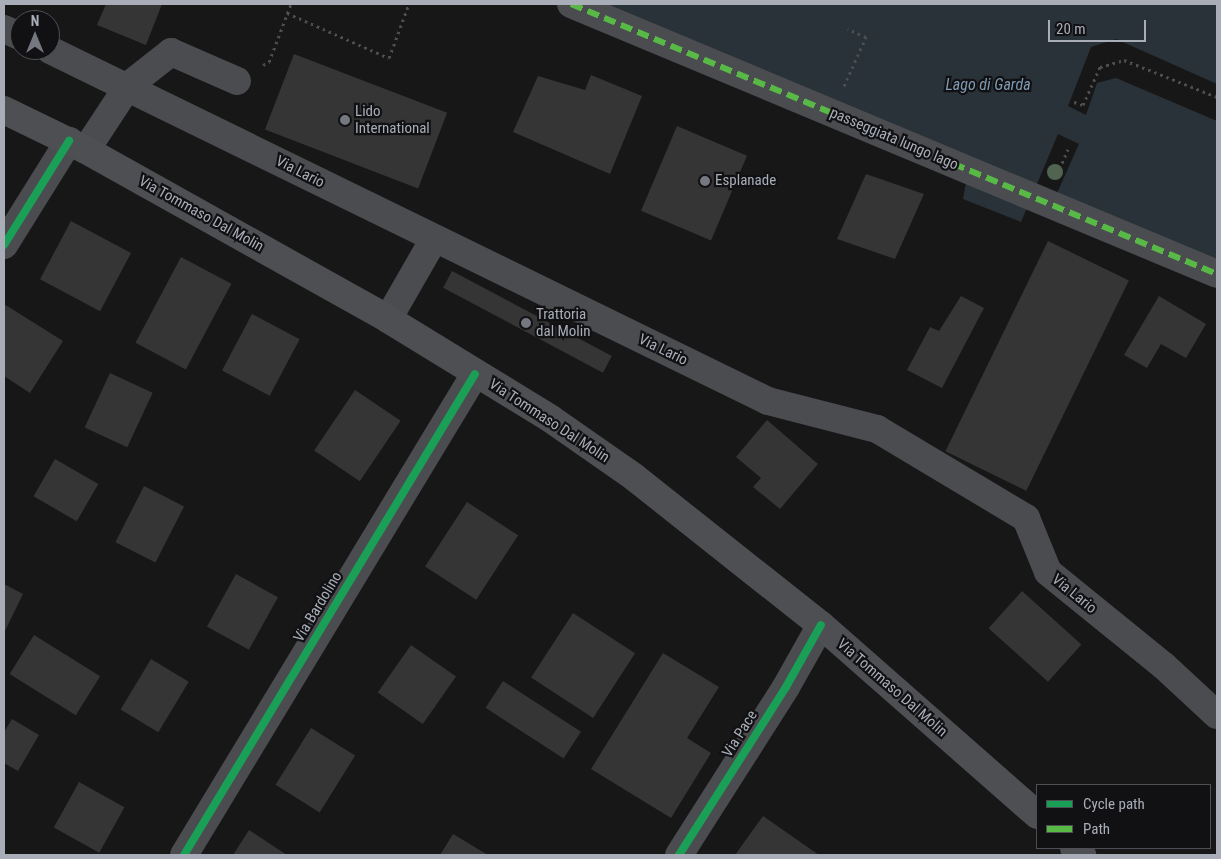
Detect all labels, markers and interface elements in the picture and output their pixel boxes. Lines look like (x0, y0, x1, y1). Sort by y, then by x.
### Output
north arrow (10, 10, 60, 60)
scale bar (1051, 10, 1148, 42)
text: N (31, 13, 39, 29)
text: 20 m (1056, 20, 1086, 38)
water label: Lago di Garda (945, 75, 1031, 95)
place label: Lido International (355, 102, 430, 137)
street label: passeggiata lungo lago (827, 104, 961, 174)
marker: Lido International (339, 114, 351, 126)
street label: Via Lario (273, 152, 327, 192)
street label: Via Tommaso Dal Molin (135, 172, 267, 256)
place label: Esplanade (715, 172, 776, 190)
marker: Esplanade (699, 175, 711, 187)
place label: Trattoria dal Molin (536, 305, 591, 340)
marker: Trattoria dal Molin (520, 317, 532, 329)
street label: Via Lario (636, 330, 690, 370)
street label: Via Tommaso Dal Molin (485, 375, 613, 467)
street label: Via Bardolino (290, 569, 346, 645)
street label: Via Lario (1048, 571, 1100, 617)
street label: Via Tommaso Dal Molin (833, 635, 951, 741)
street label: Via Pace (719, 707, 761, 761)
legend (1036, 784, 1211, 849)
text: Cycle path (1083, 795, 1145, 813)
text: Path (1083, 820, 1110, 838)

